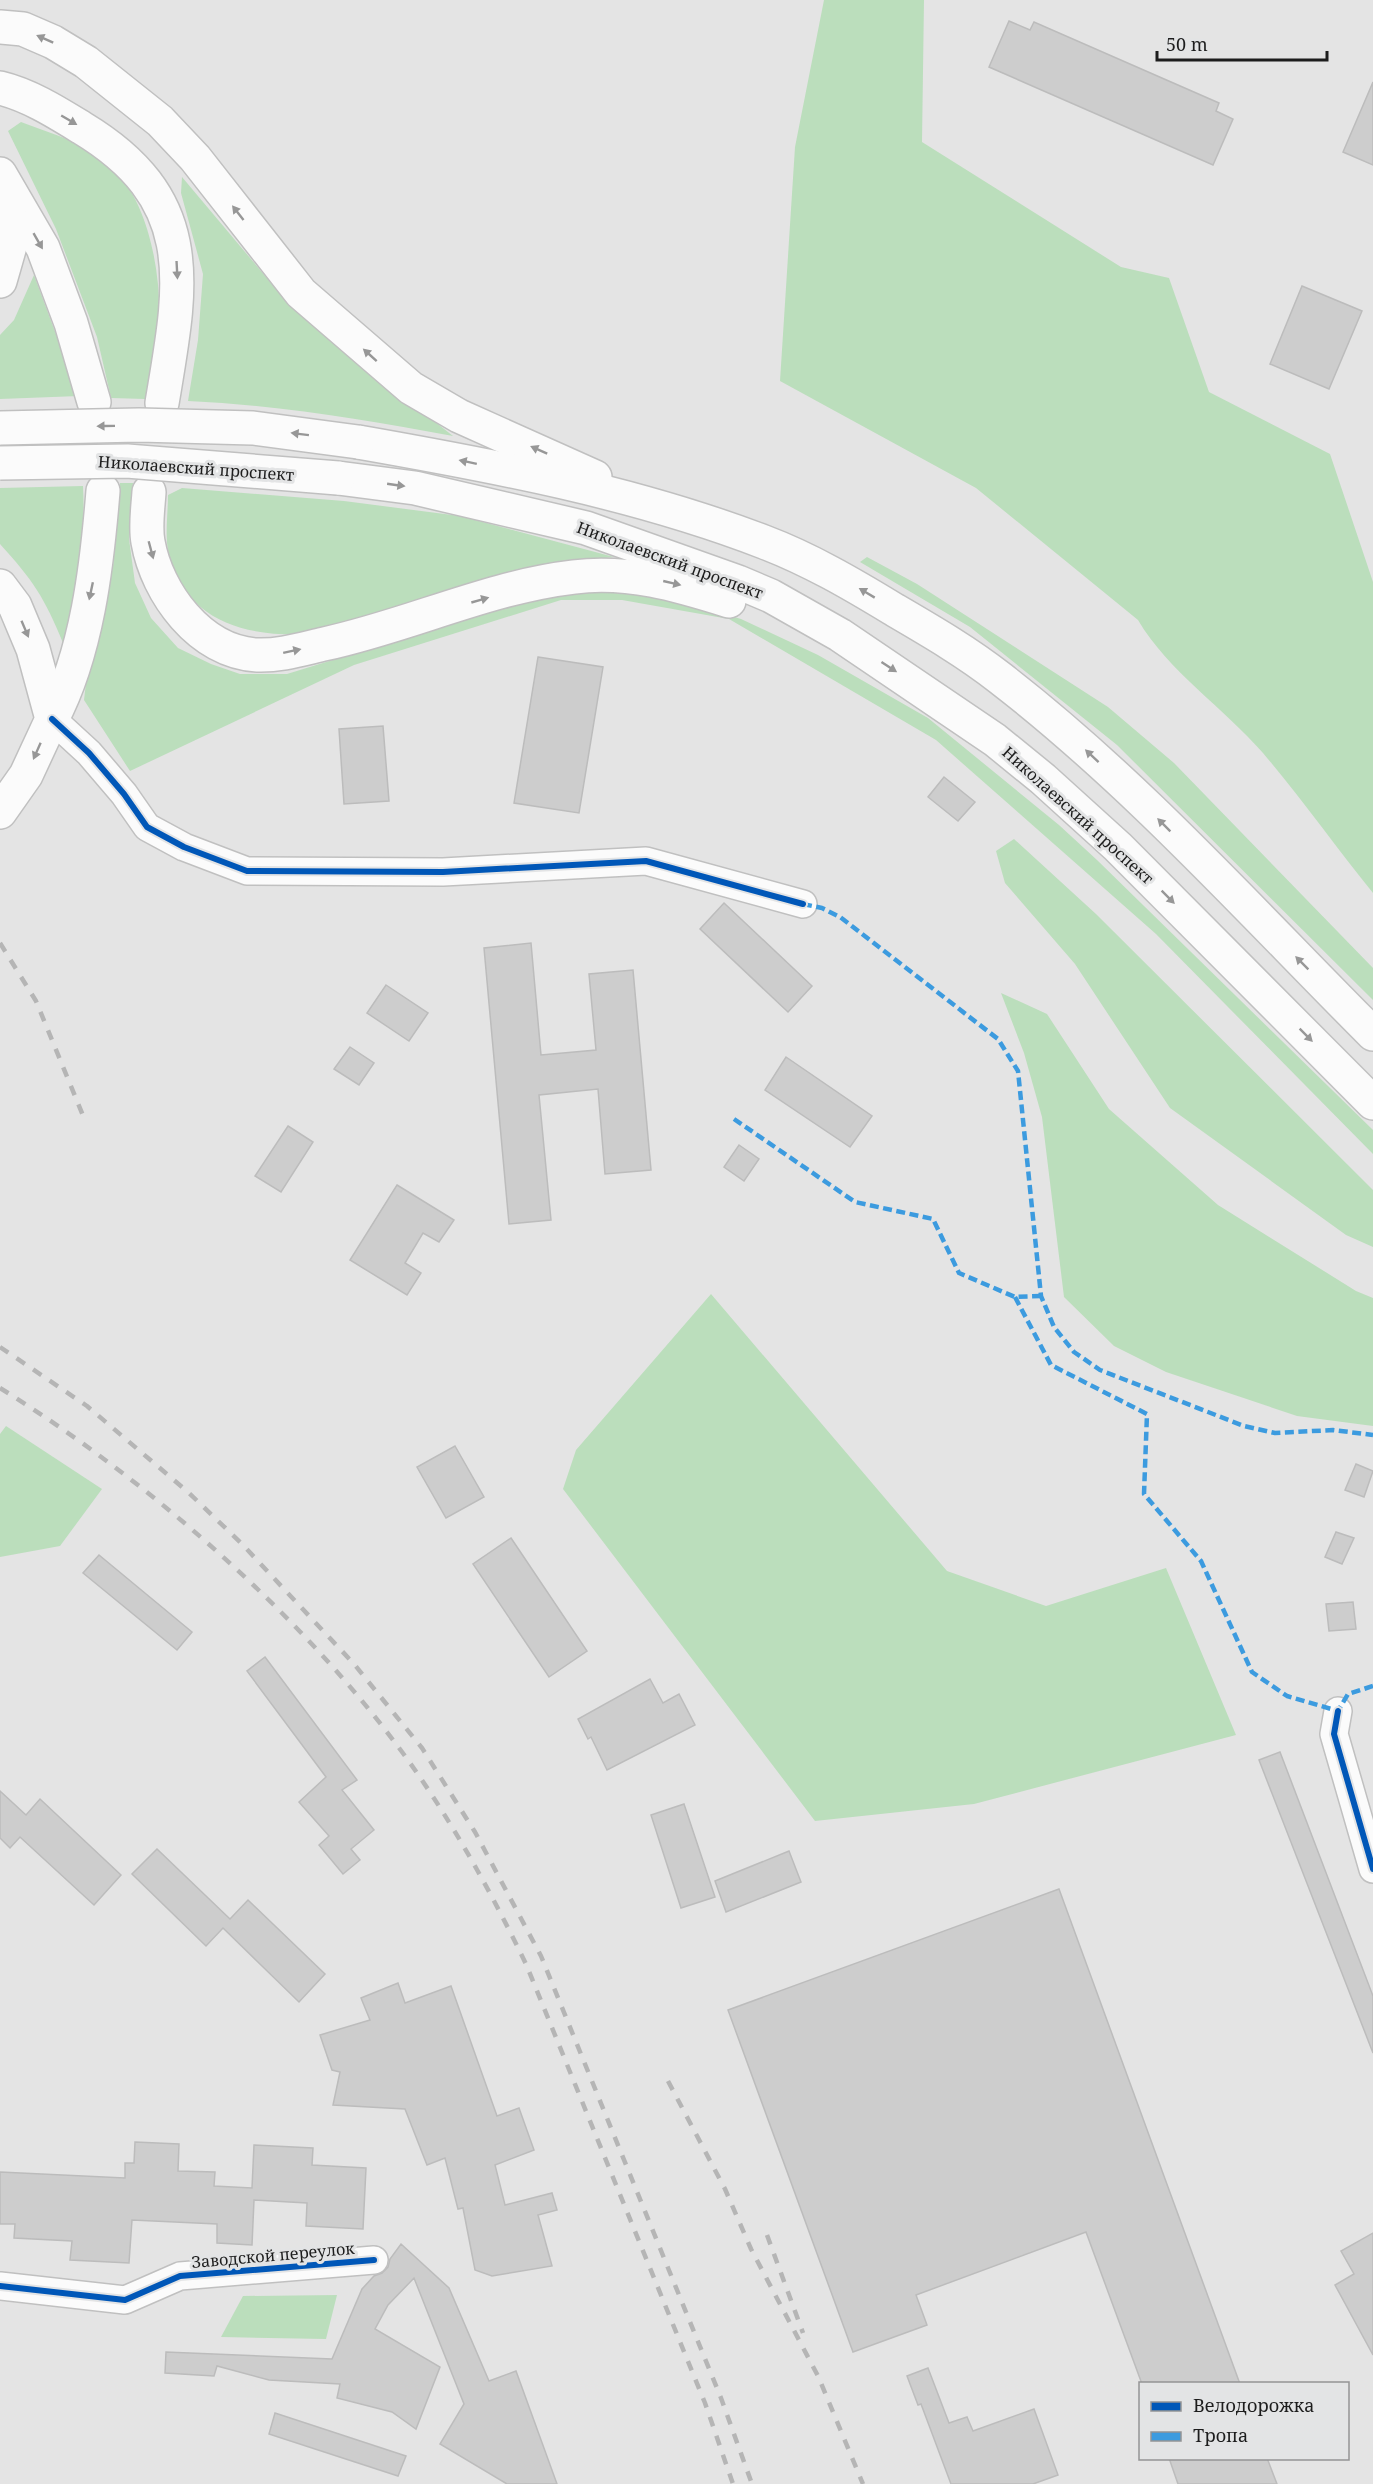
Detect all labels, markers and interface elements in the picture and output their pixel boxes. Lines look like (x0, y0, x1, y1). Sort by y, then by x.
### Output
scale bar (1157, 24, 1326, 62)
text: 50 m (1166, 32, 1208, 56)
one-way arrow (35, 34, 53, 44)
one-way arrow (61, 115, 77, 126)
one-way arrow (232, 205, 244, 220)
one-way arrow (33, 233, 43, 250)
one-way arrow (173, 261, 182, 280)
one-way arrow (363, 349, 378, 362)
one-way arrow (96, 421, 115, 431)
one-way arrow (291, 430, 310, 439)
one-way arrow (529, 445, 547, 455)
street label: Николаевский проспект (97, 450, 295, 486)
one-way arrow (459, 456, 478, 466)
one-way arrow (387, 481, 406, 490)
street label: Николаевский проспект (574, 516, 767, 604)
one-way arrow (146, 541, 156, 559)
one-way arrow (662, 579, 681, 589)
one-way arrow (86, 582, 96, 600)
one-way arrow (858, 588, 875, 598)
one-way arrow (471, 594, 489, 604)
one-way arrow (21, 620, 30, 638)
one-way arrow (283, 646, 302, 655)
one-way arrow (881, 661, 897, 672)
street label: Николаевский проспект (998, 741, 1159, 889)
one-way arrow (33, 743, 42, 760)
one-way arrow (1085, 750, 1100, 763)
one-way arrow (1157, 817, 1171, 832)
one-way arrow (1160, 890, 1174, 904)
one-way arrow (1295, 955, 1309, 970)
one-way arrow (1298, 1028, 1312, 1042)
street label: Заводской переулок (191, 2237, 356, 2273)
legend (1139, 2382, 1349, 2460)
text: Велодорожка (1193, 2393, 1315, 2417)
text: Тропа (1193, 2423, 1248, 2447)

